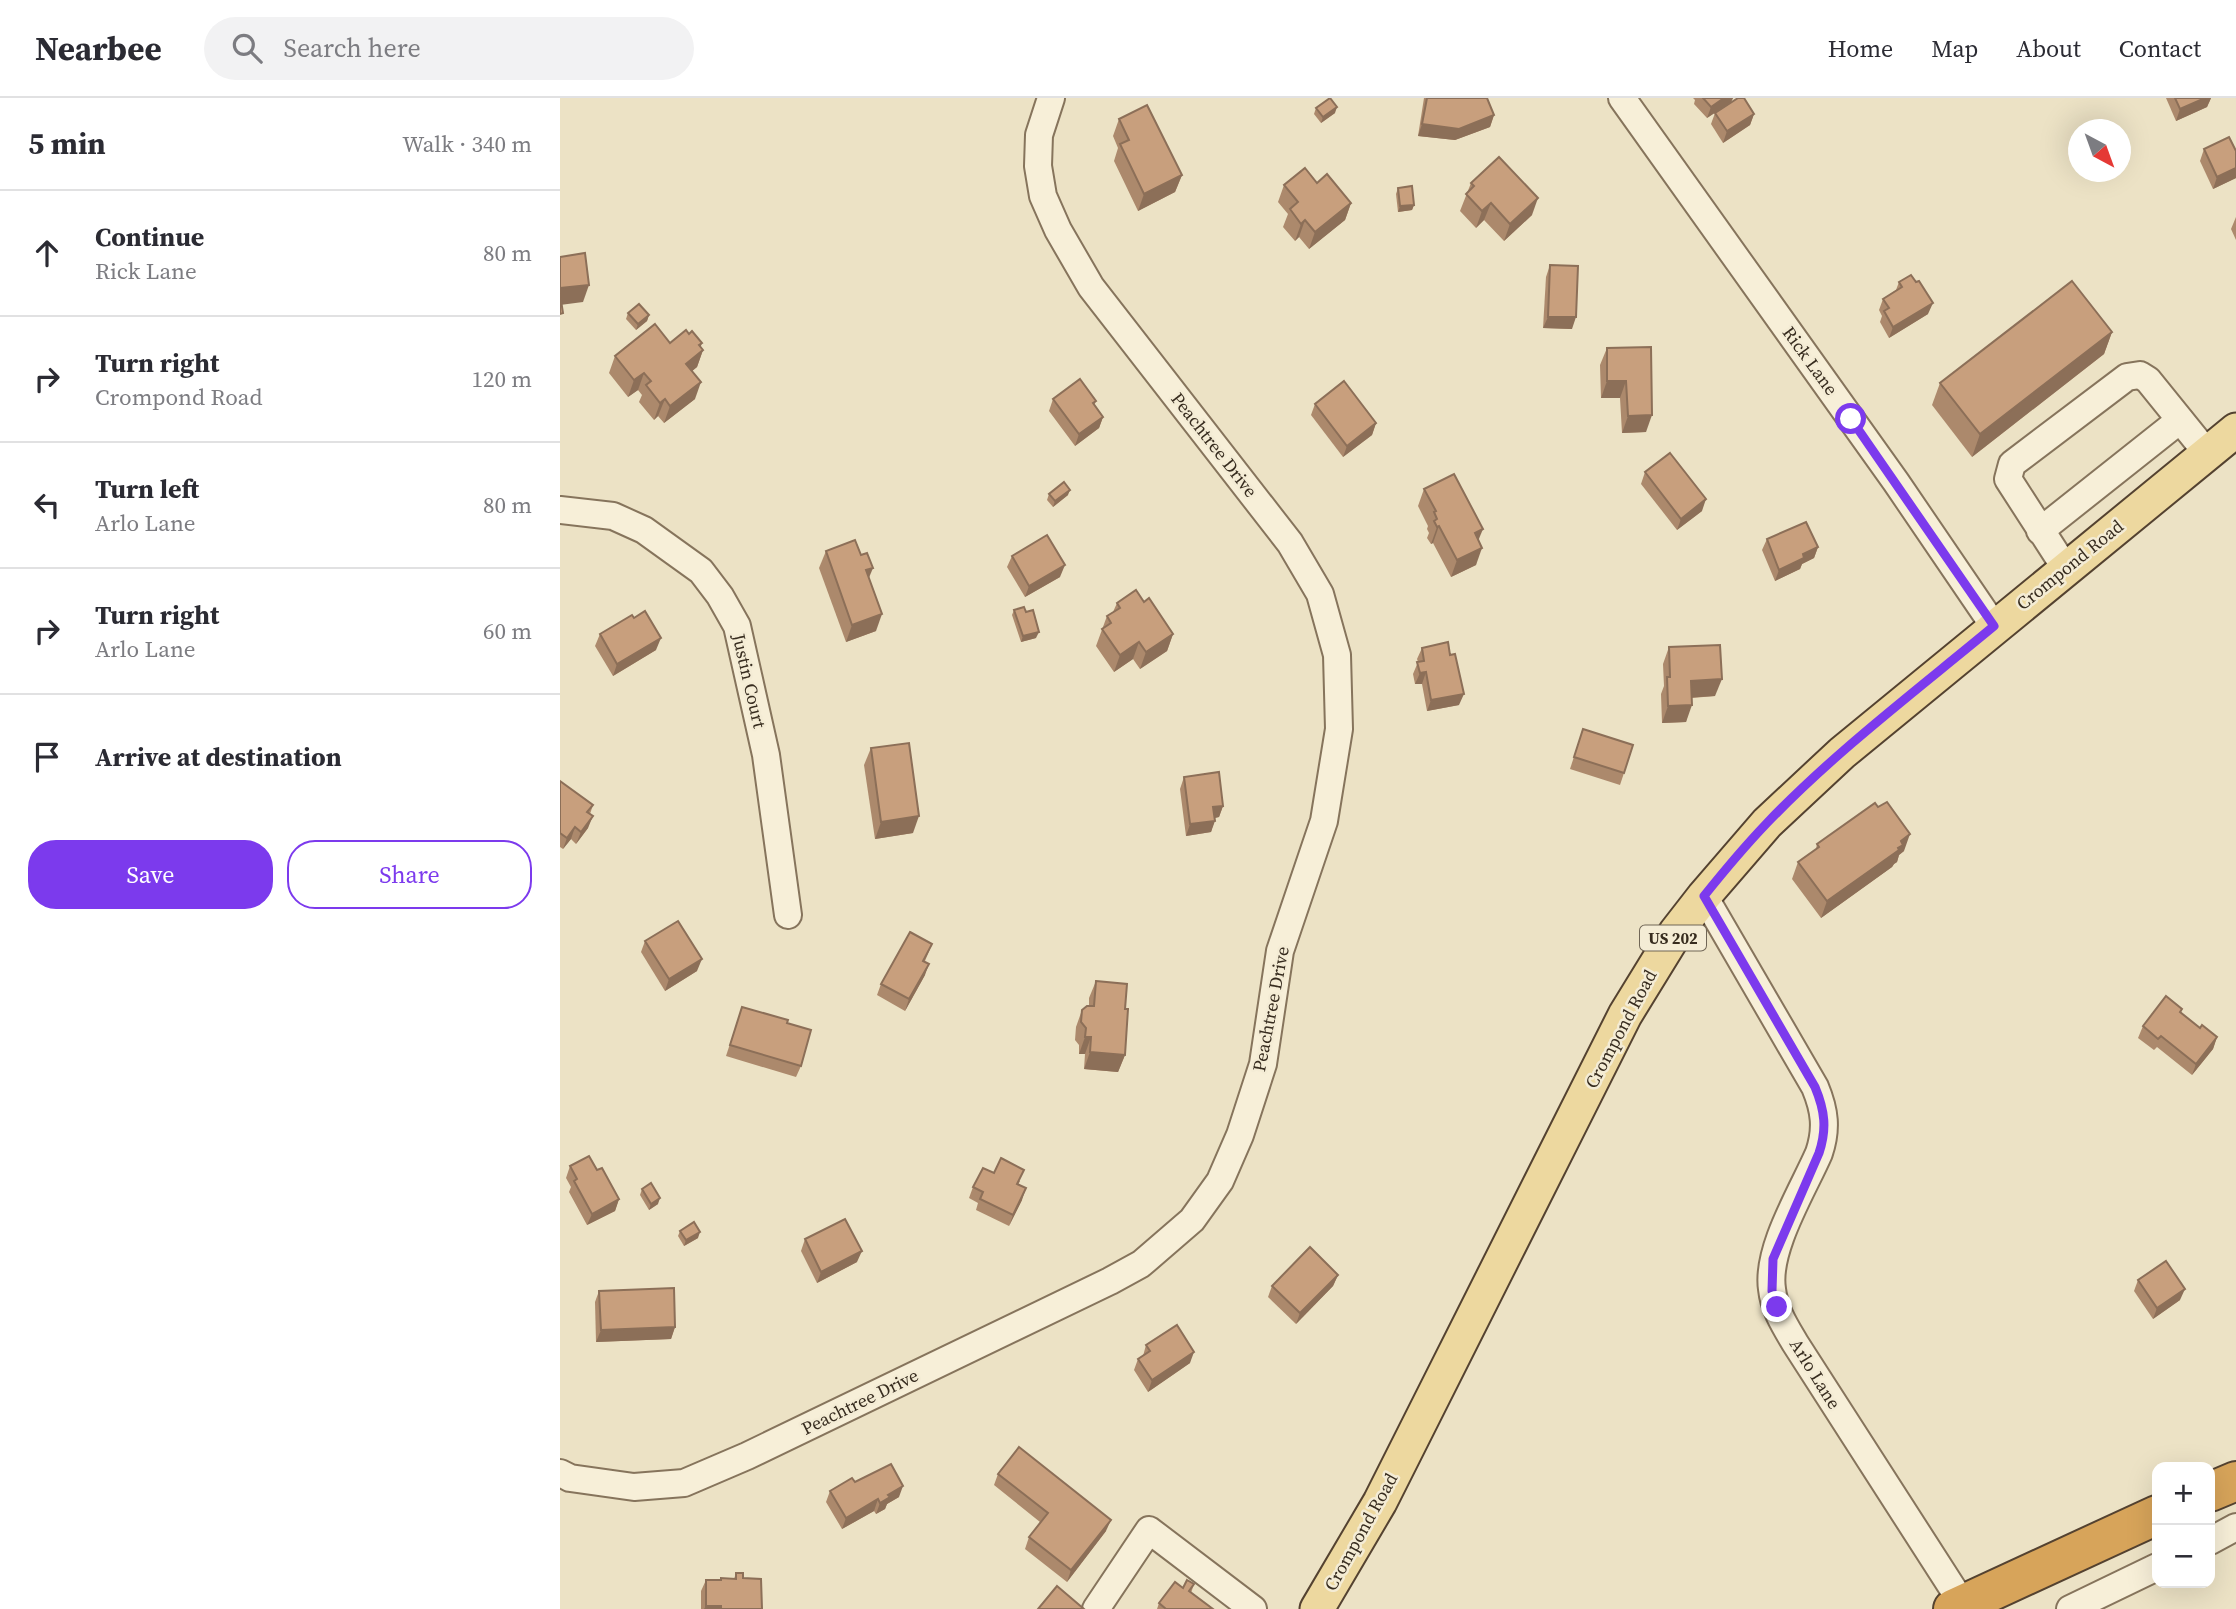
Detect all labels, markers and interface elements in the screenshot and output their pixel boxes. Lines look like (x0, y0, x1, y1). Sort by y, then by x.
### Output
search box (204, 17, 694, 80)
text: Nearbee (35, 26, 162, 71)
icon: search (228, 29, 266, 67)
text: Search here (284, 30, 421, 66)
text: Home (1828, 32, 1893, 65)
text: Map (1931, 32, 1978, 65)
text: About (2016, 32, 2081, 65)
text: Contact (2119, 32, 2201, 65)
north arrow (2068, 119, 2131, 182)
text: 5 min (28, 123, 106, 164)
text: Walk · 340 m (402, 128, 532, 160)
text: Continue (95, 219, 204, 255)
icon: ahead (28, 234, 66, 272)
text: 80 m (483, 237, 532, 269)
text: Rick Lane (95, 255, 197, 287)
street label: Rick Lane (1777, 321, 1844, 400)
text: Turn right (95, 345, 219, 381)
icon: right (28, 360, 66, 398)
text: 120 m (471, 363, 532, 395)
text: Crompond Road (95, 381, 263, 413)
street label: Peachtree Drive (1165, 387, 1263, 502)
route start (1835, 403, 1866, 434)
text: Turn left (95, 471, 199, 507)
icon: left (28, 486, 66, 524)
text: 80 m (483, 489, 532, 521)
text: Arlo Lane (95, 507, 196, 539)
street label: Crompond Road (2011, 514, 2128, 616)
text: Turn right (95, 597, 219, 633)
icon: right (28, 612, 66, 650)
text: 60 m (483, 615, 532, 647)
street label: Justin Court (726, 630, 773, 731)
text: Arlo Lane (95, 633, 196, 665)
icon: arrive (28, 738, 66, 776)
text: Arrive at destination (95, 739, 342, 775)
button: Save (28, 840, 273, 909)
button: Share (287, 840, 532, 909)
road number: US 202 (1640, 926, 1706, 950)
street label: Peachtree Drive (1246, 944, 1295, 1074)
street label: Crompond Road (1579, 965, 1662, 1093)
route end (1761, 1291, 1792, 1322)
street label: Arlo Lane (1784, 1334, 1847, 1414)
street label: Peachtree Drive (797, 1362, 922, 1441)
map controls (2152, 1462, 2215, 1588)
button: + (2152, 1462, 2215, 1525)
street label: Crompond Road (1318, 1468, 1403, 1595)
button: − (2152, 1525, 2215, 1588)

